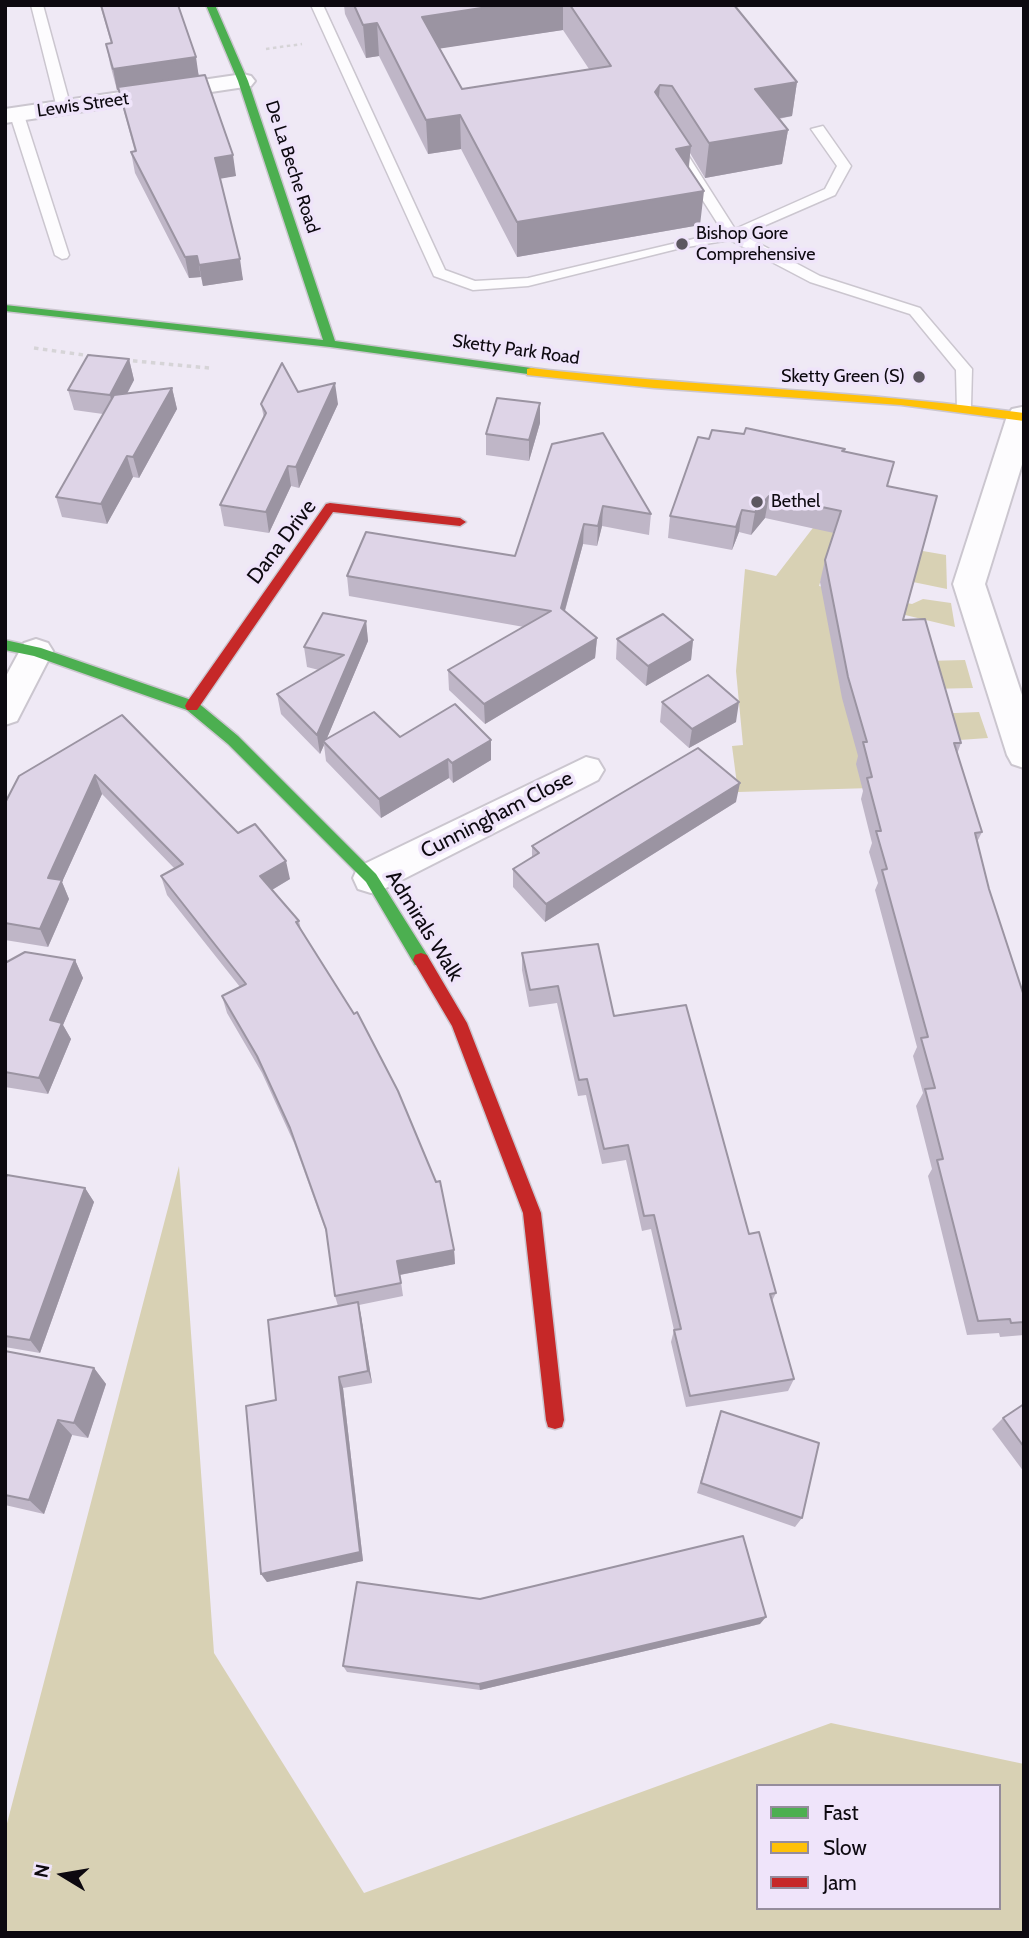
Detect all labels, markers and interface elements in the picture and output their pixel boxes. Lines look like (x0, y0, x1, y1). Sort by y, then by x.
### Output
street label: Lewis Street (36, 88, 130, 122)
street label: De La Beche Road (260, 98, 324, 236)
place label: Bishop Gore Comprehensive (696, 223, 815, 266)
marker: Bishop Gore Comprehensive (674, 236, 690, 252)
street label: Sketty Park Road (451, 330, 581, 370)
place label: Sketty Green (S) (781, 366, 905, 388)
marker: Sketty Green (S) (911, 369, 927, 385)
place label: Bethel (771, 491, 820, 513)
marker: Bethel (749, 494, 765, 510)
street label: Dana Drive (242, 495, 322, 589)
street label: Cunningham Close (417, 766, 577, 864)
street label: Admirals Walk (380, 866, 468, 986)
legend (756, 1784, 1001, 1910)
text: Fast (823, 1800, 859, 1825)
text: Slow (823, 1835, 867, 1860)
north arrow (28, 1840, 98, 1910)
text: N (29, 1862, 54, 1880)
text: Jam (823, 1870, 857, 1895)

